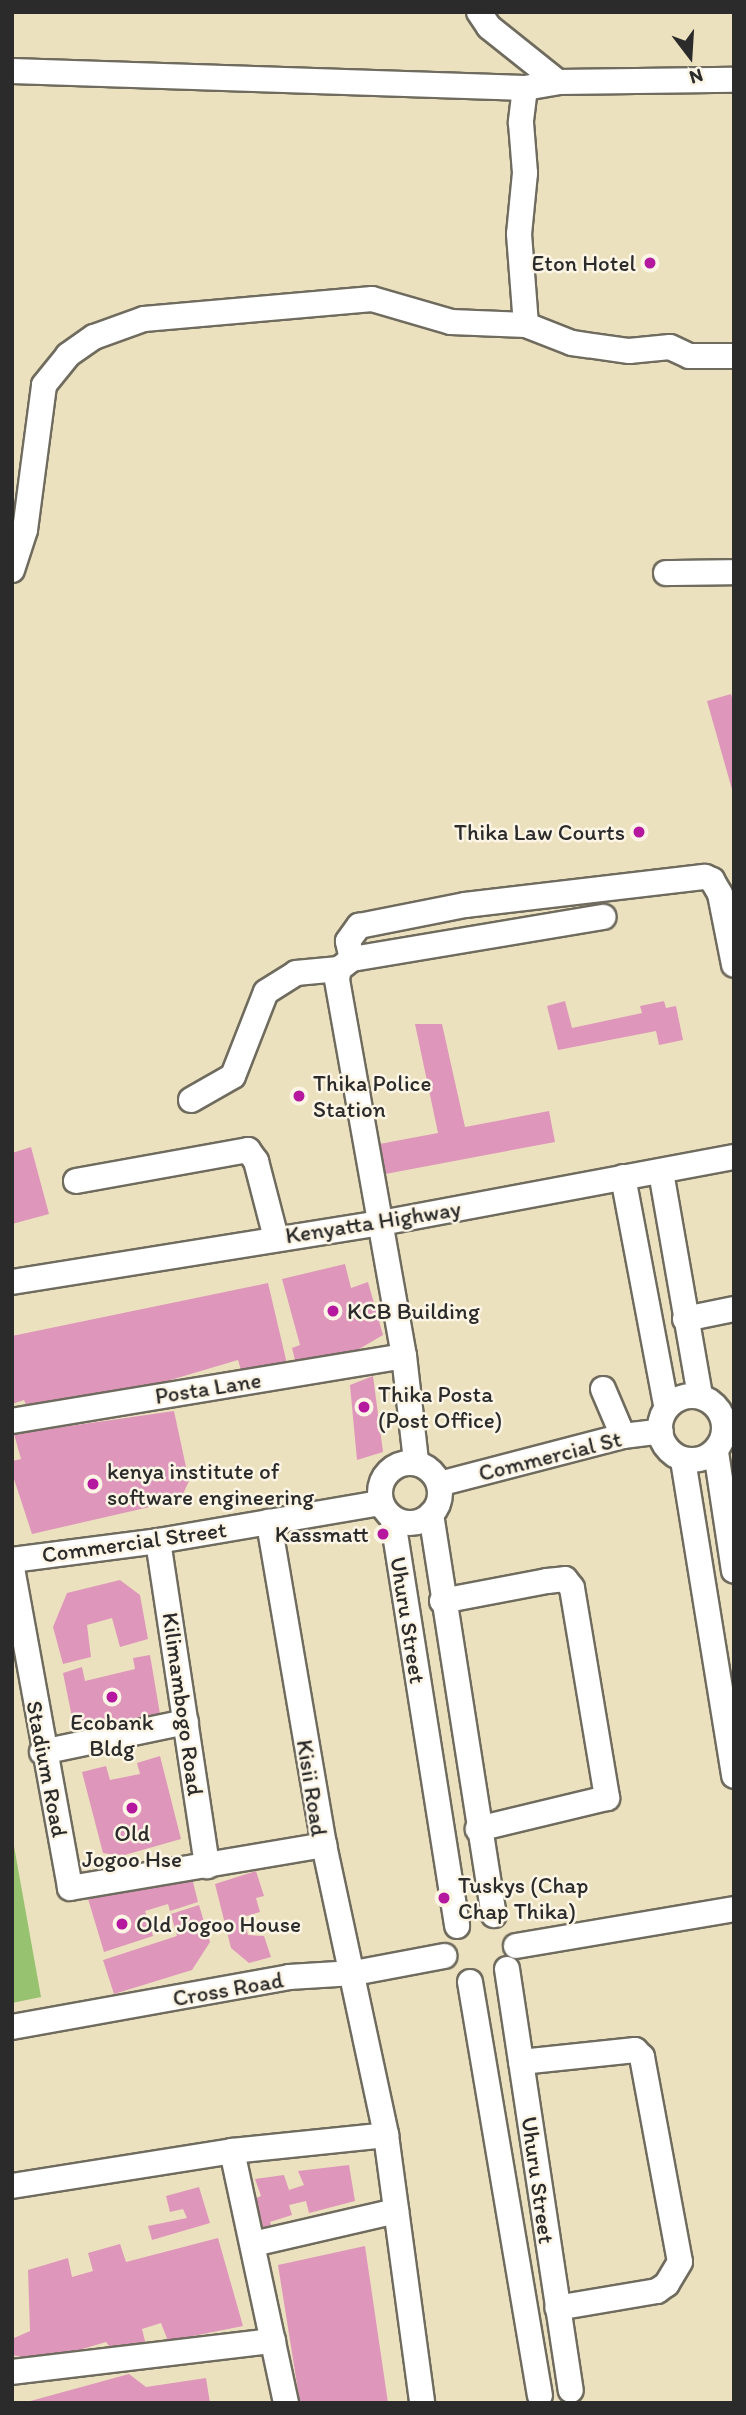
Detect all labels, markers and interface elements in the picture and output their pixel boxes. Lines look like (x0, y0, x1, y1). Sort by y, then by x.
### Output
north arrow (655, 21, 725, 91)
text: N (687, 64, 706, 89)
place label: Eton Hotel (532, 249, 636, 277)
marker: Eton Hotel (642, 255, 658, 271)
place label: Thika Law Courts (454, 818, 625, 846)
marker: Thika Law Courts (631, 824, 647, 840)
place label: Thika Police Station (313, 1069, 431, 1123)
marker: Thika Police Station (291, 1088, 307, 1104)
street label: Kenyatta Highway (283, 1195, 463, 1249)
place label: KCB Building (347, 1297, 480, 1325)
marker: KCB Building (325, 1303, 341, 1319)
street label: Posta Lane (153, 1366, 263, 1410)
place label: Thika Posta (Post Office) (378, 1380, 502, 1434)
marker: Thika Posta (Post Office) (356, 1399, 372, 1415)
street label: Commercial St (476, 1425, 624, 1487)
place label: kenya institute of software engineering (107, 1457, 314, 1511)
marker: kenya institute of software engineering (85, 1476, 101, 1492)
street label: Commercial Street (40, 1515, 228, 1569)
place label: Kassmatt (275, 1520, 369, 1548)
marker: Kassmatt (375, 1526, 391, 1542)
street label: Uhuru Street (384, 1555, 432, 1685)
street label: Kilimambogo Road (156, 1611, 210, 1797)
marker: Ecobank Bldg (104, 1689, 120, 1705)
street label: Stadium Road (20, 1698, 74, 1840)
place label: Ecobank Bldg (70, 1708, 154, 1762)
street label: Kisii Road (291, 1738, 333, 1838)
marker: Old Jogoo Hse (124, 1800, 140, 1816)
place label: Old Jogoo Hse (82, 1819, 182, 1873)
place label: Tuskys (Chap Chap Thika) (458, 1871, 588, 1925)
marker: Tuskys (Chap Chap Thika) (436, 1890, 452, 1906)
place label: Old Jogoo House (136, 1910, 301, 1938)
marker: Old Jogoo House (114, 1916, 130, 1932)
street label: Cross Road (171, 1966, 285, 2012)
street label: Uhuru Street (515, 2115, 561, 2245)

